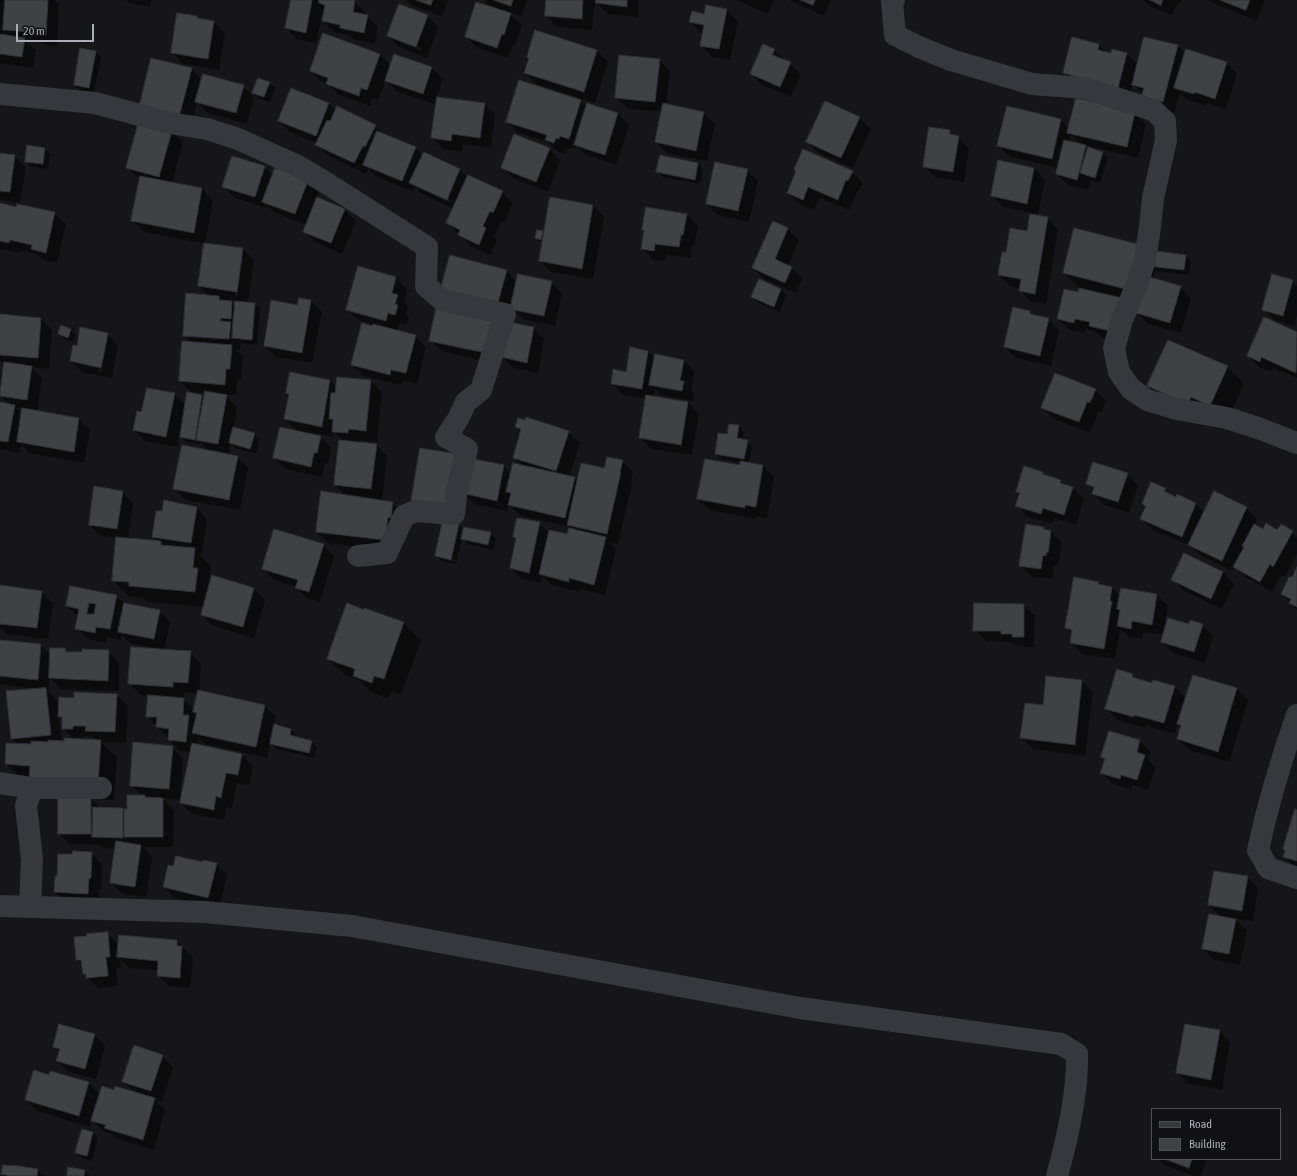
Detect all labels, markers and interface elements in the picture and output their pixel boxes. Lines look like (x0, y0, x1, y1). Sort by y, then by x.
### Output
scale bar (18, 16, 96, 42)
text: 20 m (23, 24, 45, 38)
legend (1151, 1108, 1281, 1160)
text: Road (1189, 1117, 1212, 1131)
text: Building (1189, 1137, 1226, 1151)

